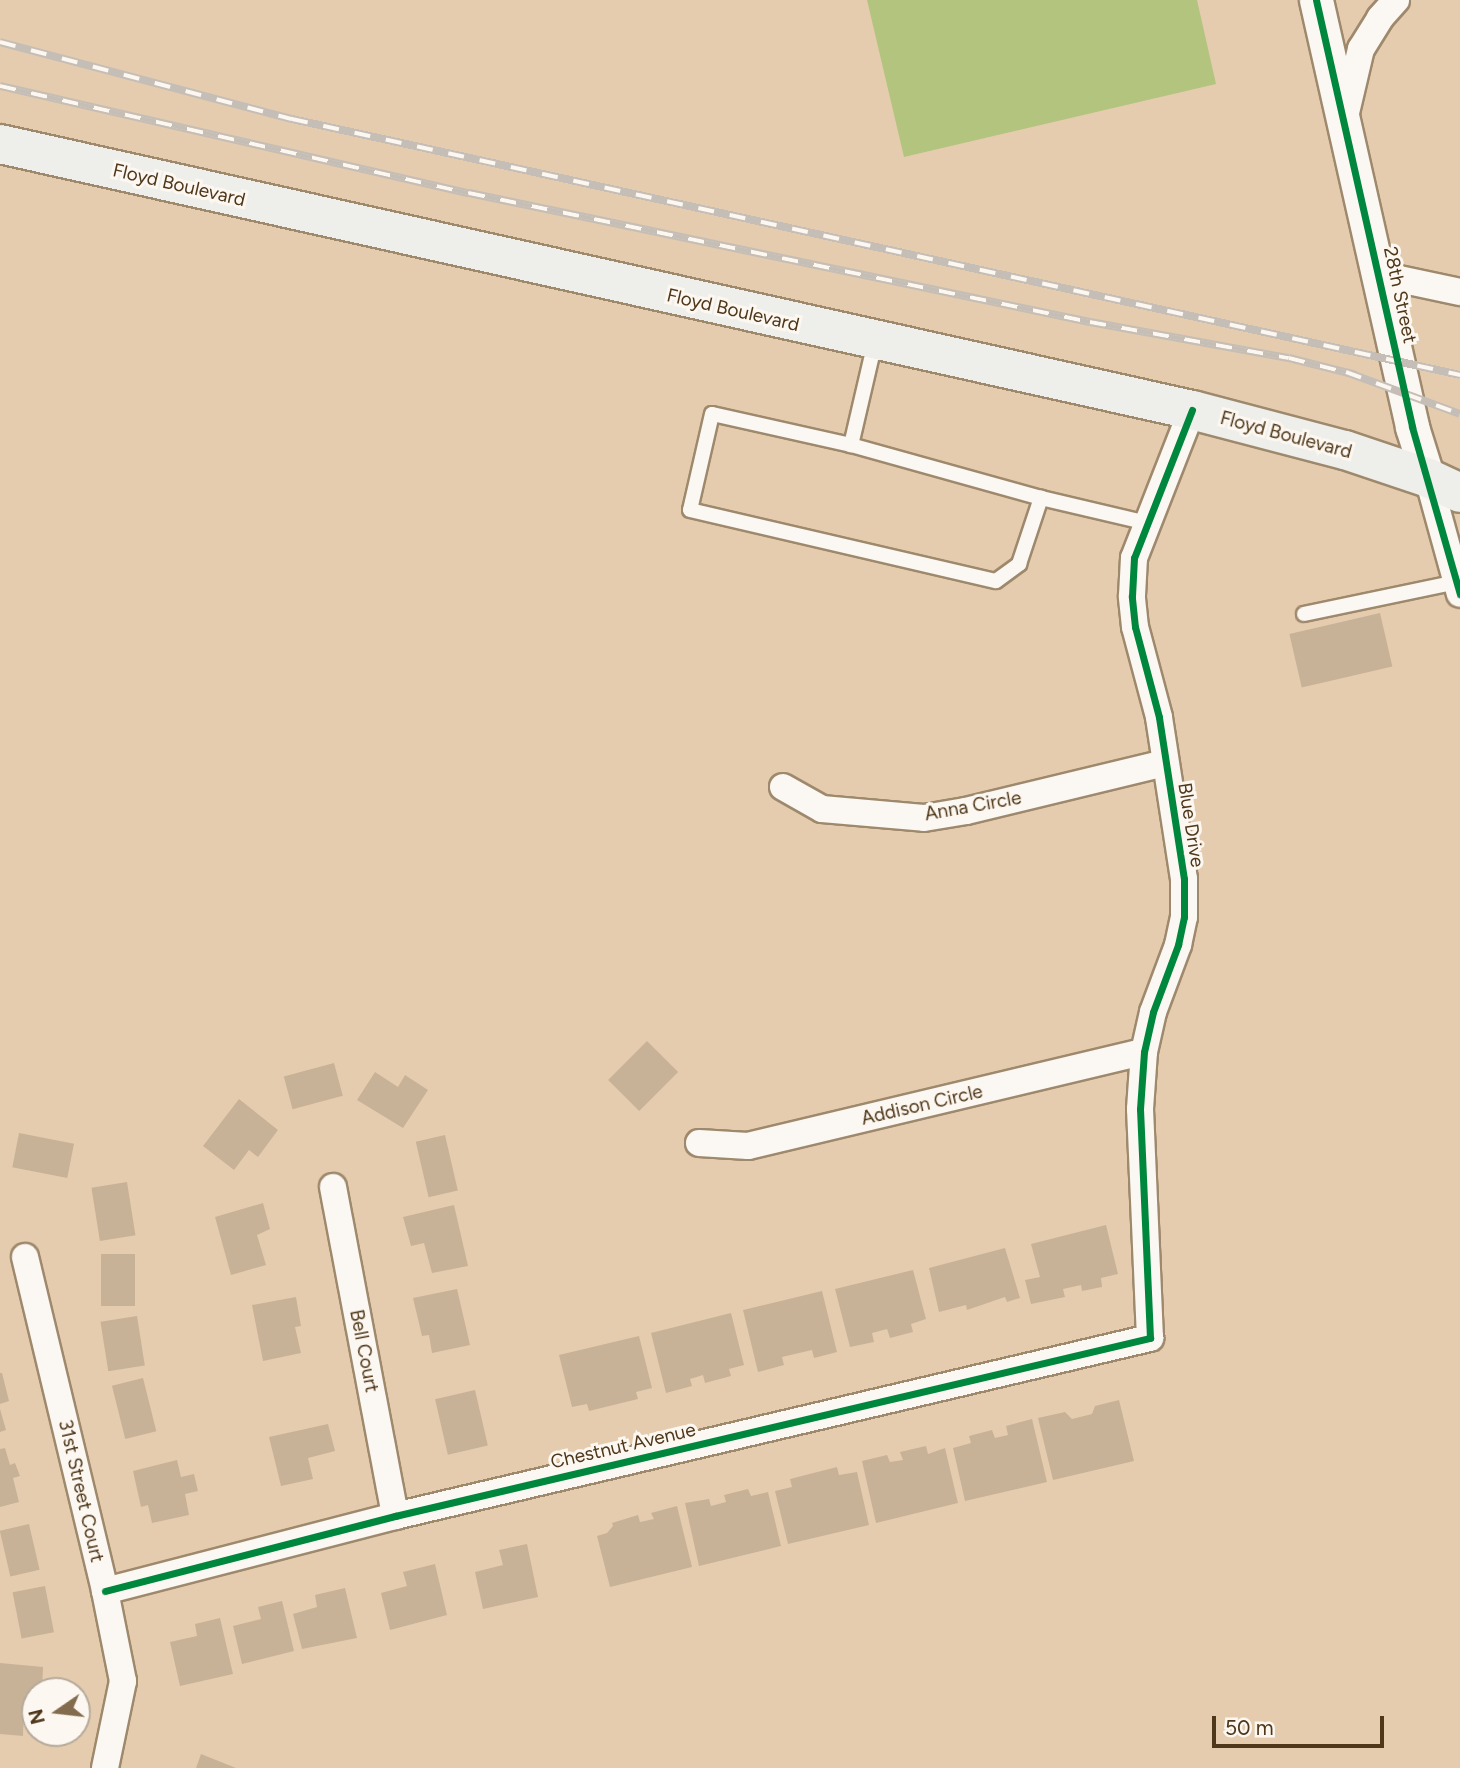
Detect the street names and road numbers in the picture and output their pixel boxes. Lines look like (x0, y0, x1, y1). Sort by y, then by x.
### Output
street label: Floyd Boulevard (111, 159, 247, 211)
street label: 28th Street (1379, 245, 1421, 345)
street label: Floyd Boulevard (665, 284, 801, 336)
street label: Floyd Boulevard (1218, 406, 1354, 464)
street label: Blue Drive (1173, 781, 1209, 869)
street label: Anna Circle (923, 786, 1023, 826)
street label: Addison Circle (859, 1080, 985, 1130)
street label: Bell Court (345, 1308, 383, 1394)
street label: 31st Street Court (54, 1417, 108, 1565)
street label: Chestnut Avenue (548, 1418, 698, 1474)

